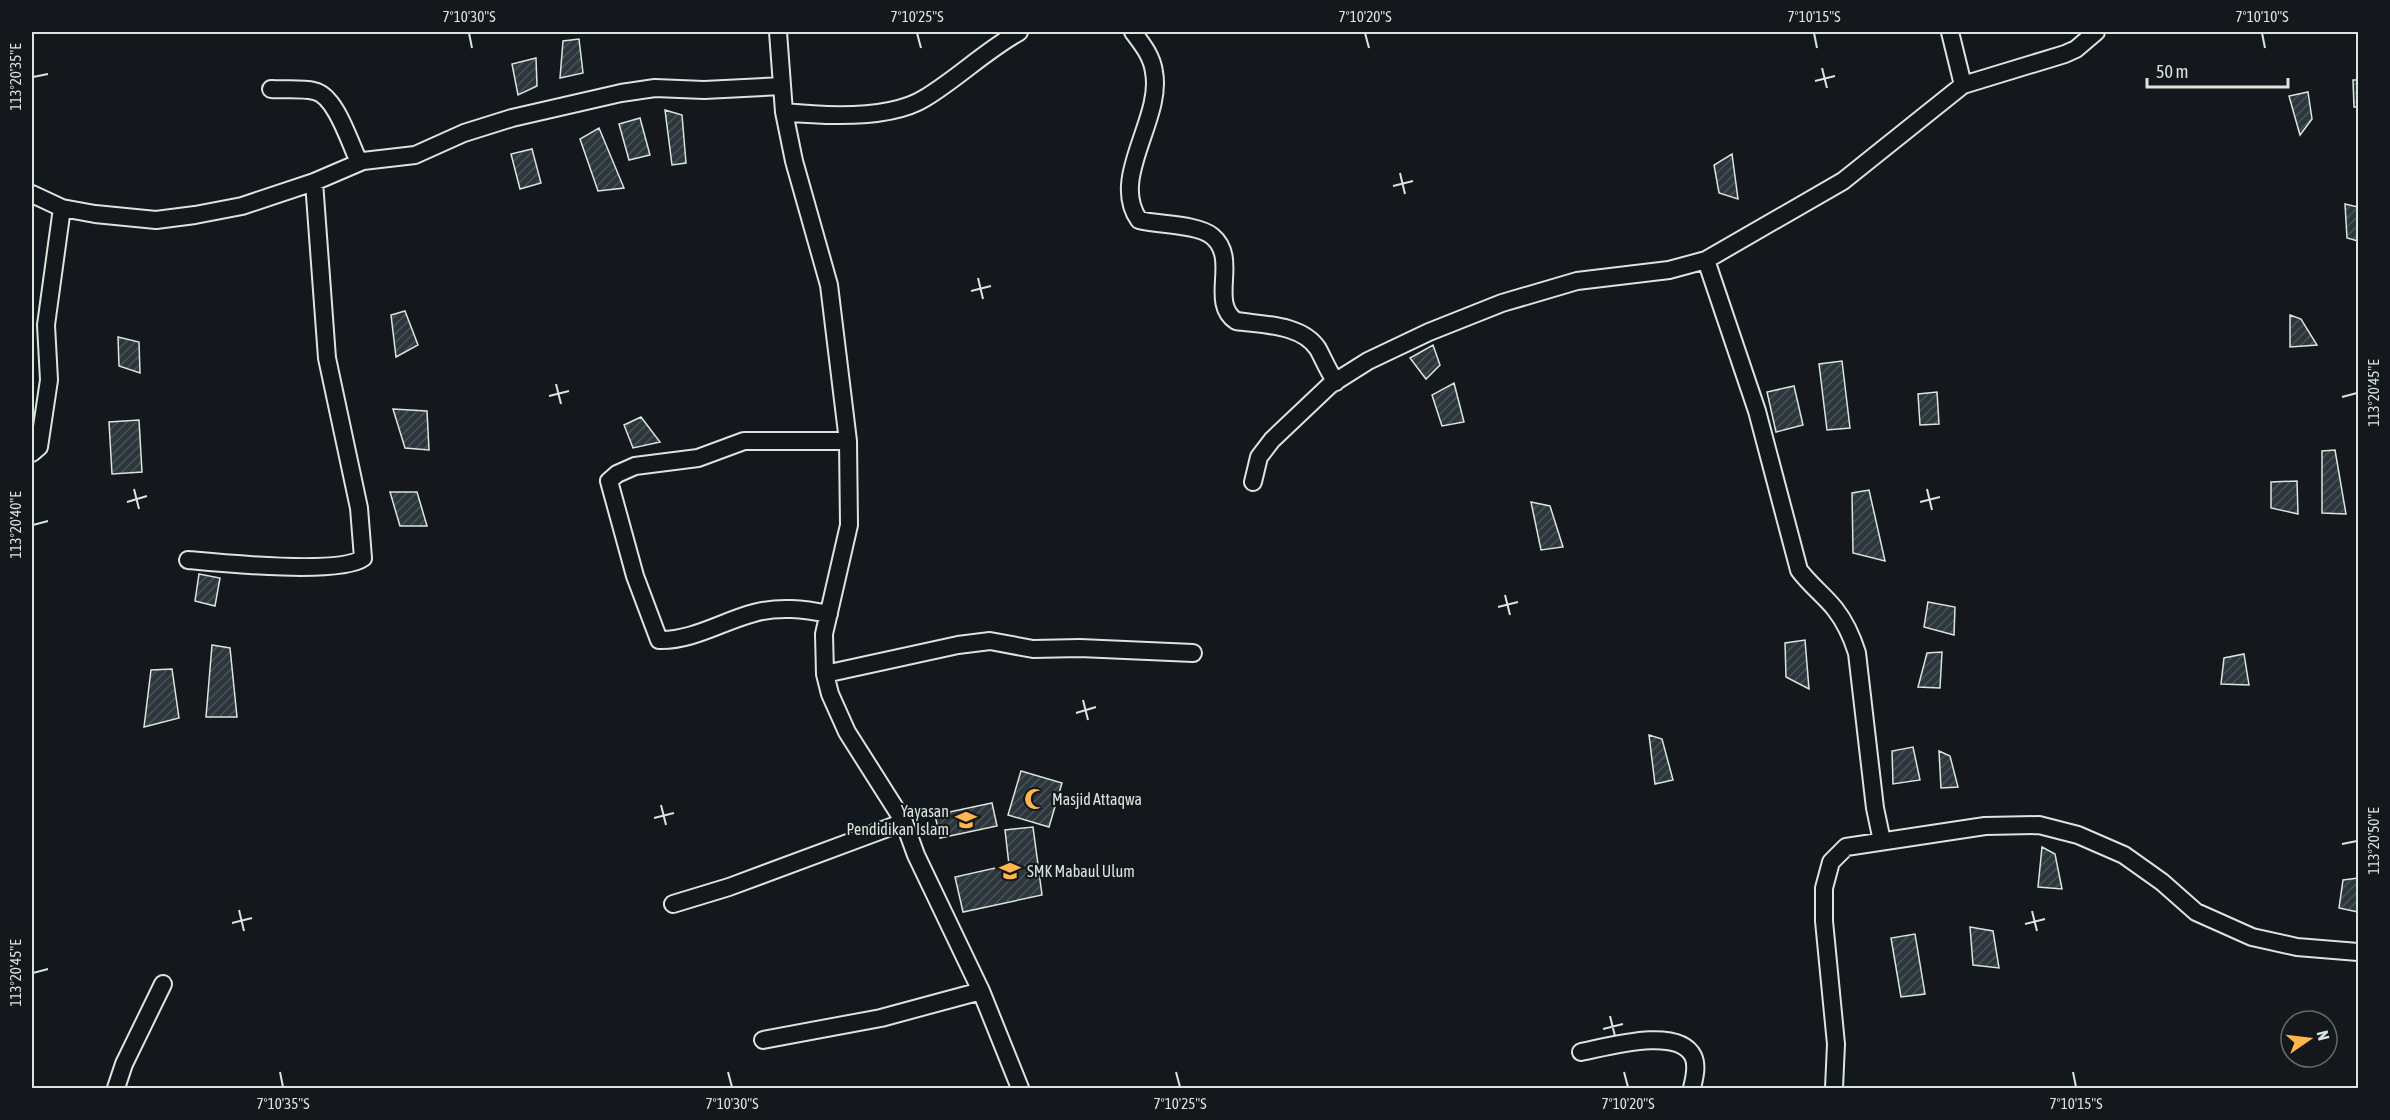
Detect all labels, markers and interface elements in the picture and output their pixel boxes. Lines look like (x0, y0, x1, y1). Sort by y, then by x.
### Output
text: 7°10'30"S (442, 8, 496, 25)
text: 7°10'25"S (890, 8, 944, 25)
text: 7°10'20"S (1338, 8, 1392, 25)
text: 7°10'15"S (1787, 8, 1841, 25)
text: 7°10'10"S (2235, 8, 2289, 25)
text: 113°20'35"E (7, 43, 24, 111)
scale bar (2147, 51, 2288, 89)
text: 50 m (2156, 61, 2188, 82)
text: 113°20'45"E (2365, 359, 2382, 427)
text: 113°20'40"E (7, 491, 24, 559)
mosque icon: Masjid Attaqwa (1023, 787, 1047, 811)
place label: Masjid Attaqwa (1052, 790, 1142, 809)
place label: Yayasan Pendidikan Islam (846, 802, 949, 838)
text: 113°20'50"E (2365, 807, 2382, 875)
school or university icon: Yayasan Pendidikan Islam (954, 808, 978, 832)
school or university icon: SMK Mabaul Ulum (998, 859, 1022, 883)
place label: SMK Mabaul Ulum (1027, 862, 1135, 880)
text: 113°20'45"E (7, 939, 24, 1007)
north arrow (2279, 1009, 2339, 1069)
text: N (2314, 1029, 2333, 1042)
text: 7°10'35"S (256, 1095, 310, 1112)
text: 7°10'30"S (705, 1095, 759, 1112)
text: 7°10'25"S (1153, 1095, 1207, 1112)
text: 7°10'20"S (1601, 1095, 1655, 1112)
text: 7°10'15"S (2049, 1095, 2103, 1112)

